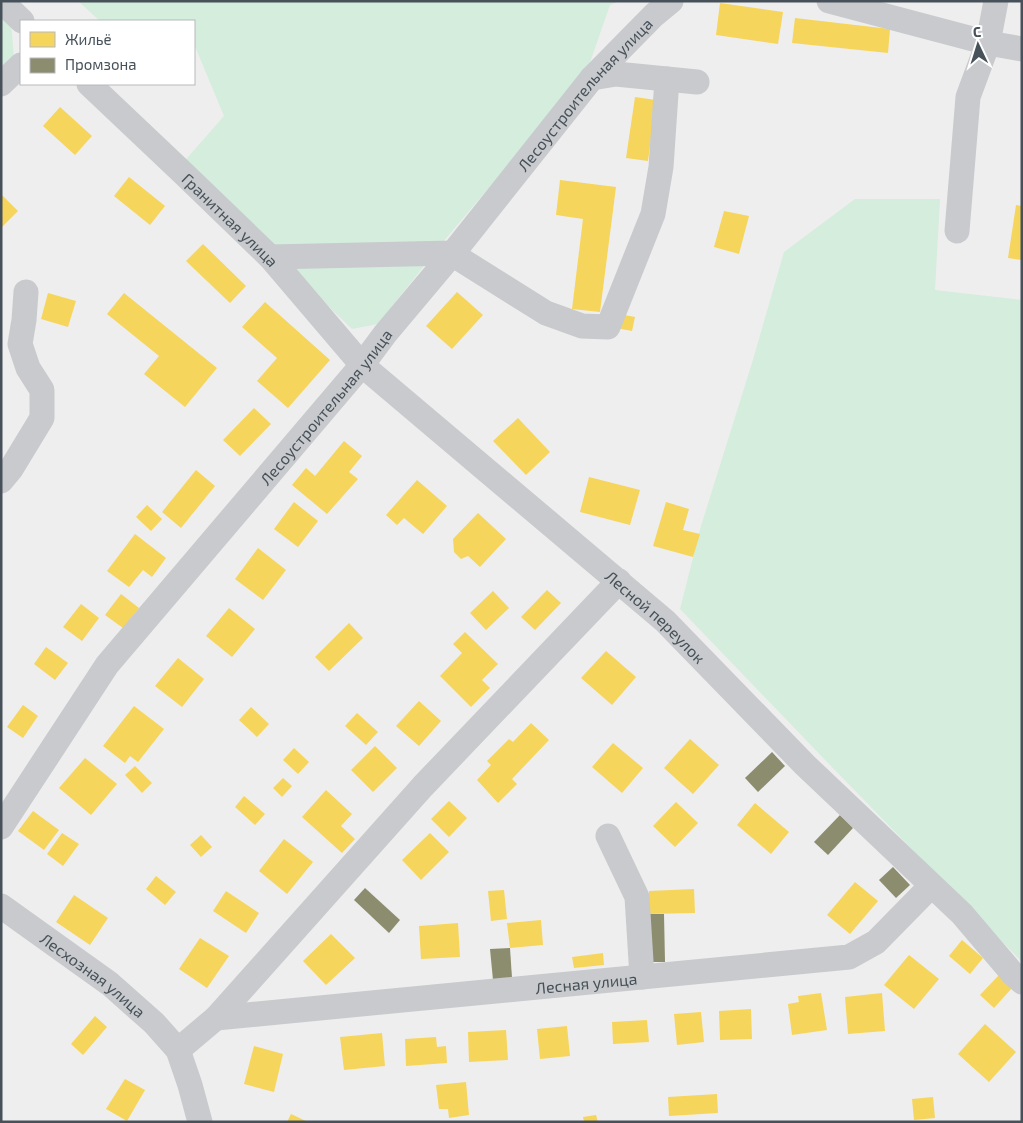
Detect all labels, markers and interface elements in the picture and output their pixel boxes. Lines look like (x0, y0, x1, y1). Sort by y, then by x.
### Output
street label: Лесоустроительная улица (513, 13, 656, 174)
legend (20, 20, 195, 85)
north arrow (953, 20, 1003, 70)
text: С (972, 23, 982, 40)
text: Жильё (65, 30, 112, 48)
text: Промзона (65, 55, 137, 73)
street label: Гранитная улица (179, 168, 283, 270)
street label: Лесоустроительная улица (255, 325, 395, 488)
street label: Лесной переулок (602, 566, 710, 667)
street label: Лесхозная улица (37, 928, 150, 1021)
street label: Лесная улица (535, 968, 638, 997)

